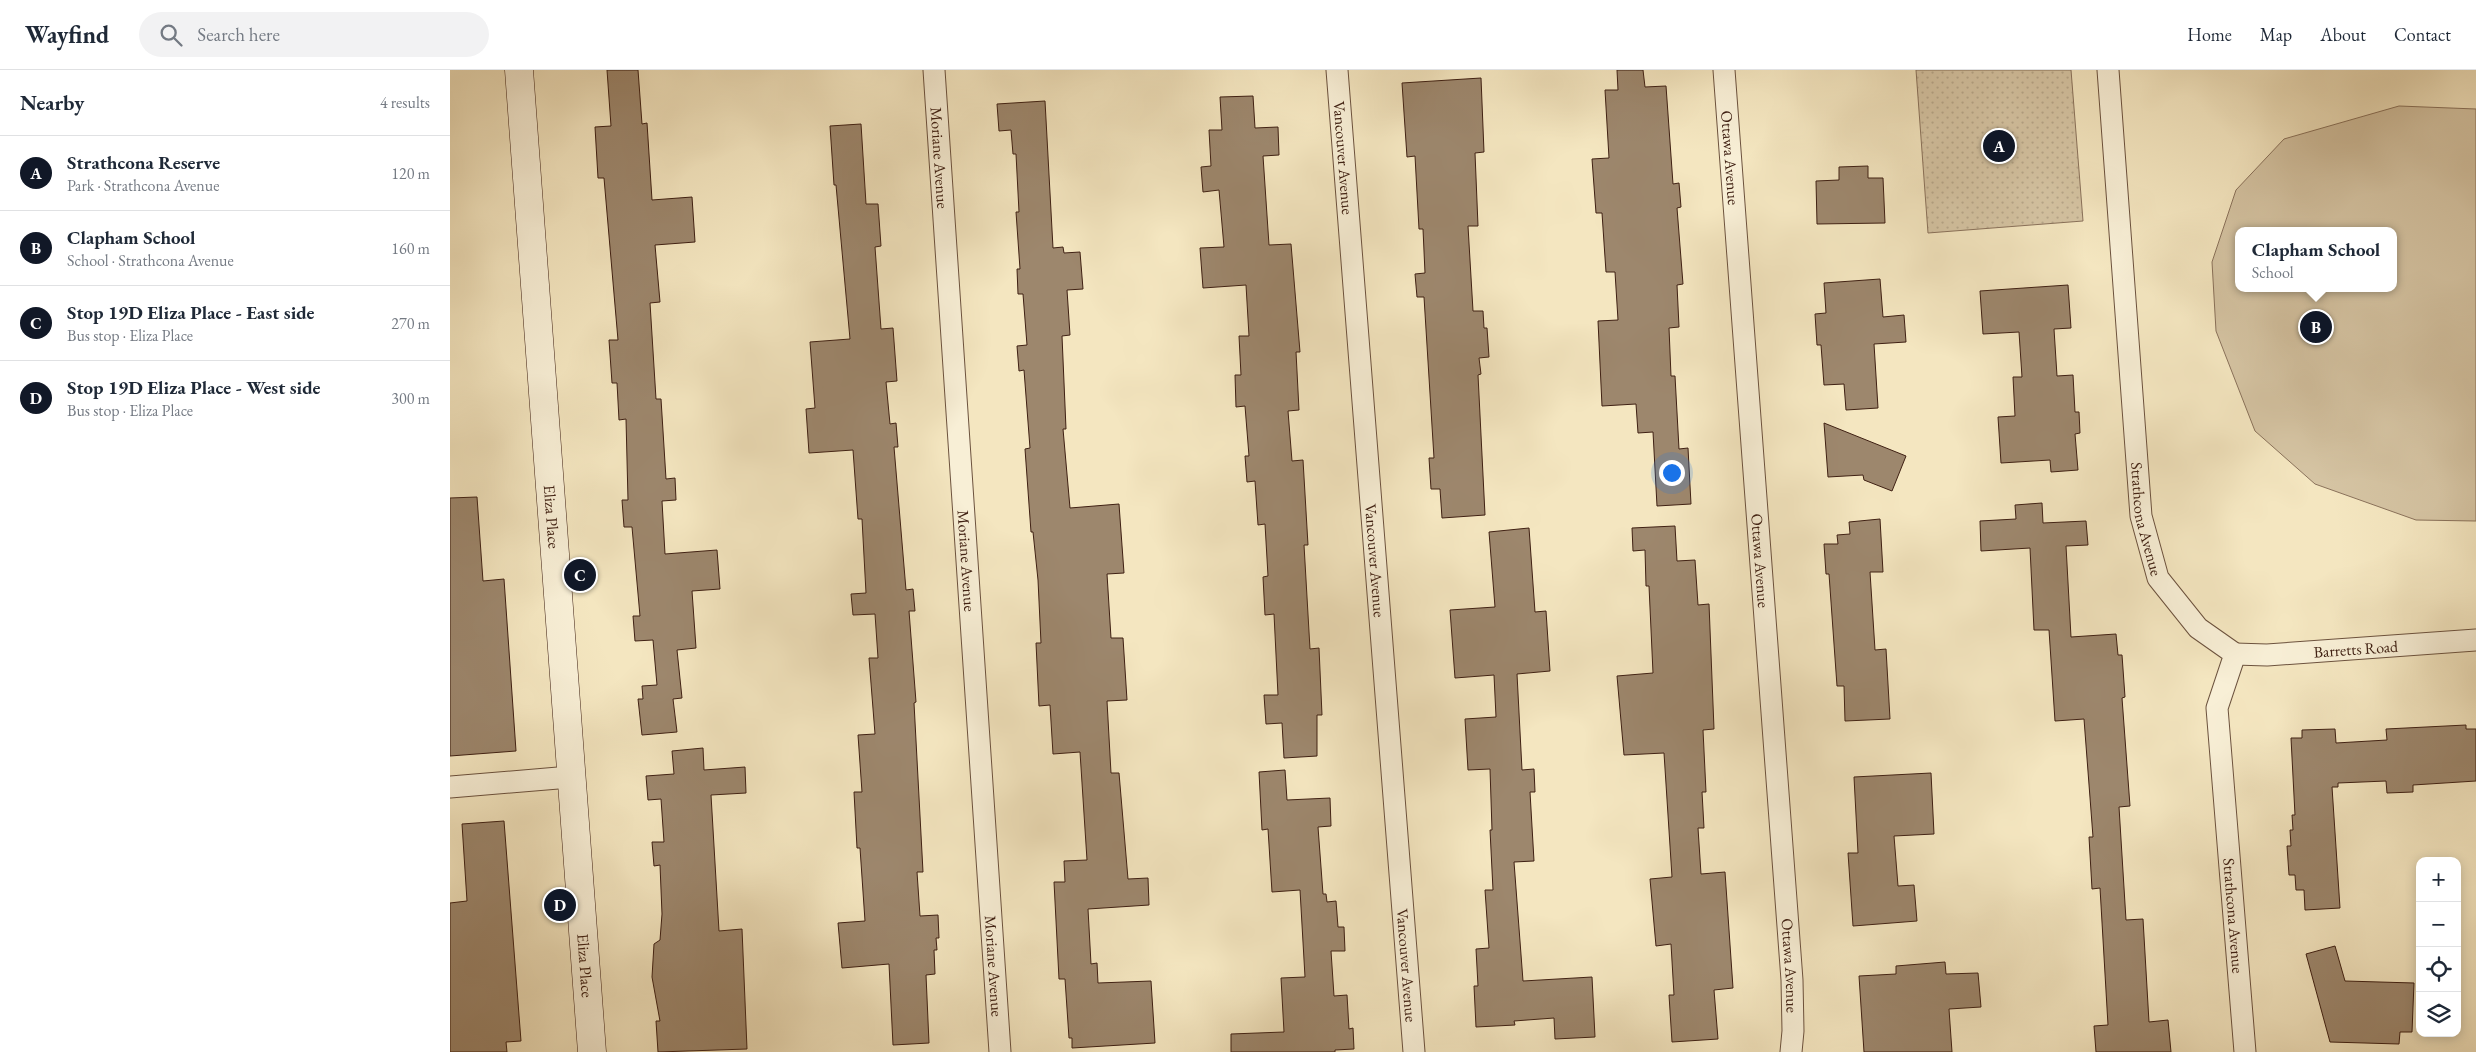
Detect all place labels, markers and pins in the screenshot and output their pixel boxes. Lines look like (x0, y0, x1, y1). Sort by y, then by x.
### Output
pin: A (1983, 127, 2015, 165)
pin: B (2300, 308, 2332, 346)
pin: C (564, 556, 596, 594)
pin: D (544, 886, 576, 924)

